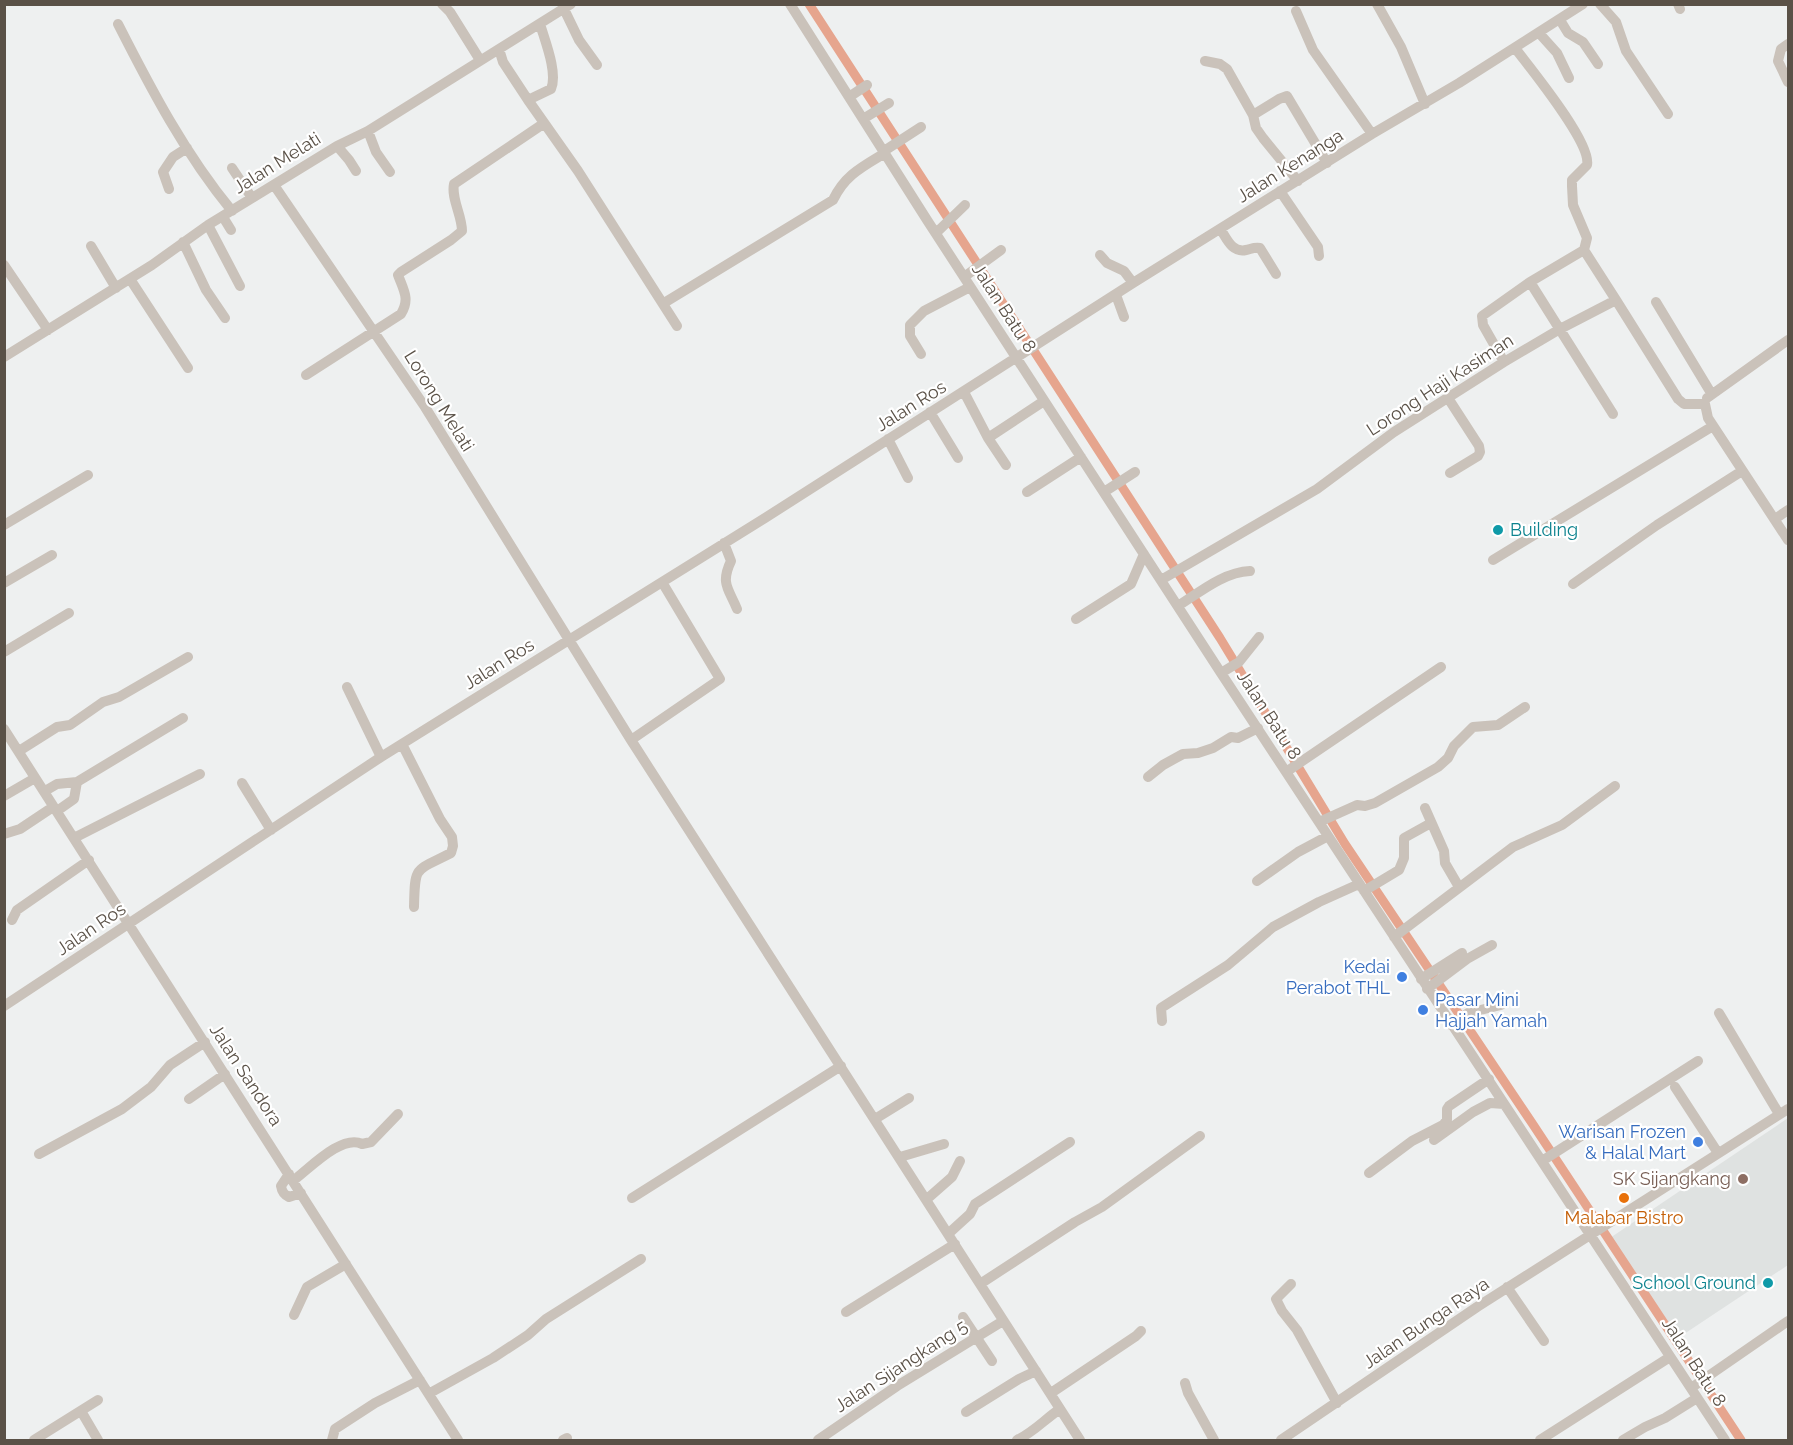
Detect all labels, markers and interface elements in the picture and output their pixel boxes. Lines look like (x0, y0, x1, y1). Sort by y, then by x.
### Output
street label: Jalan Kenanga (1233, 124, 1347, 207)
street label: Jalan Melati (229, 127, 324, 198)
street label: Jalan Batu 8 (968, 259, 1041, 356)
street label: Lorong Haji Kasiman (1363, 329, 1517, 440)
street label: Lorong Melati (400, 347, 479, 455)
street label: Jalan Ros (872, 376, 950, 435)
place label: Building (1510, 519, 1578, 540)
marker: Building (1491, 523, 1505, 537)
street label: Jalan Ros (460, 634, 538, 693)
street label: Jalan Batu 8 (1233, 666, 1306, 763)
street label: Jalan Ros (52, 898, 130, 959)
place label: Kedai Perabot THL (1286, 956, 1390, 998)
marker: Kedai Perabot THL (1395, 970, 1409, 984)
place label: Pasar Mini Hajjah Yamah (1435, 989, 1548, 1031)
marker: Pasar Mini Hajjah Yamah (1416, 1003, 1430, 1017)
street label: Jalan Sandora (206, 1020, 287, 1130)
place label: Warisan Frozen & Halal Mart (1558, 1121, 1686, 1163)
marker: Warisan Frozen & Halal Mart (1691, 1135, 1705, 1149)
place label: SK Sijangkang (1613, 1168, 1731, 1189)
marker: SK Sijangkang (1736, 1172, 1750, 1186)
marker: Malabar Bistro (1617, 1191, 1631, 1205)
place label: Malabar Bistro (1565, 1207, 1684, 1228)
place label: School Ground (1632, 1272, 1756, 1293)
street label: Jalan Bunga Raya (1359, 1273, 1493, 1372)
marker: School Ground (1761, 1276, 1775, 1290)
street label: Jalan Batu 8 (1658, 1313, 1731, 1410)
street label: Jalan Sijangkang 5 (831, 1315, 971, 1416)

